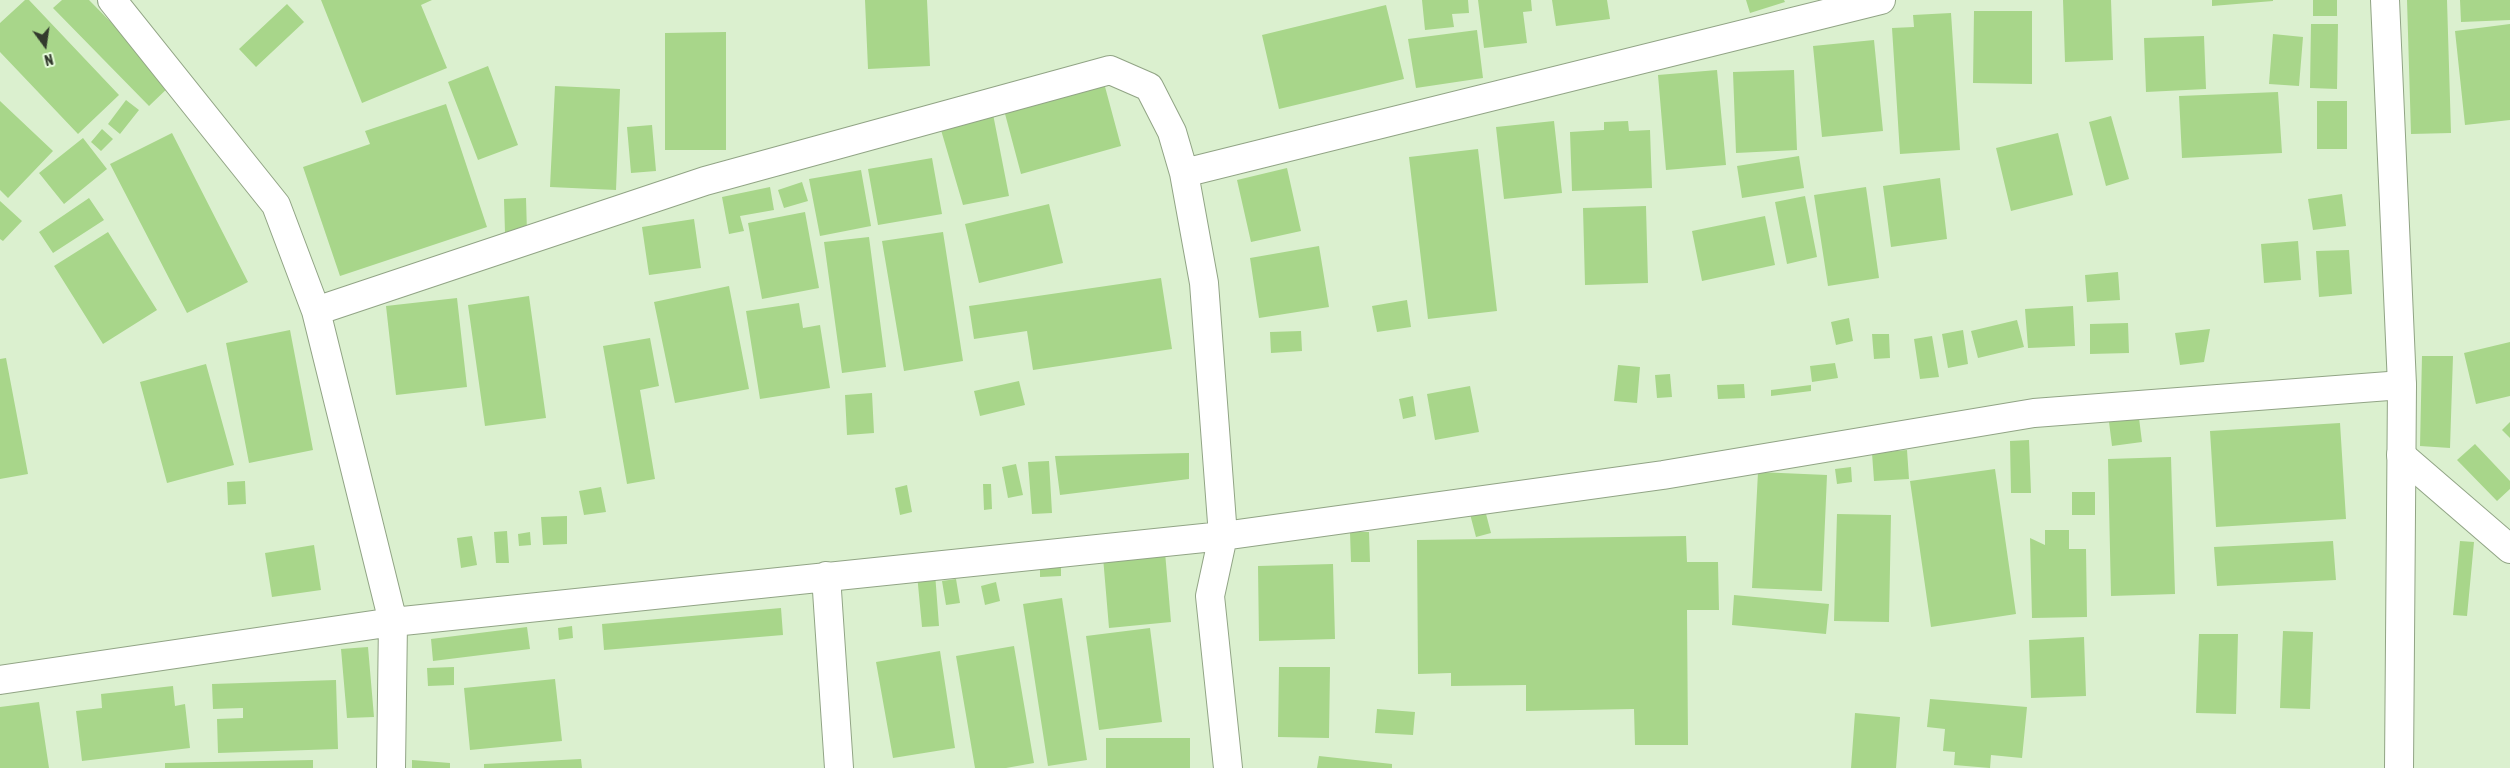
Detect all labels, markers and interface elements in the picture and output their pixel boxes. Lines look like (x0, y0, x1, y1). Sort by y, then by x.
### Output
north arrow (20, 20, 70, 70)
text: N (43, 51, 55, 68)

